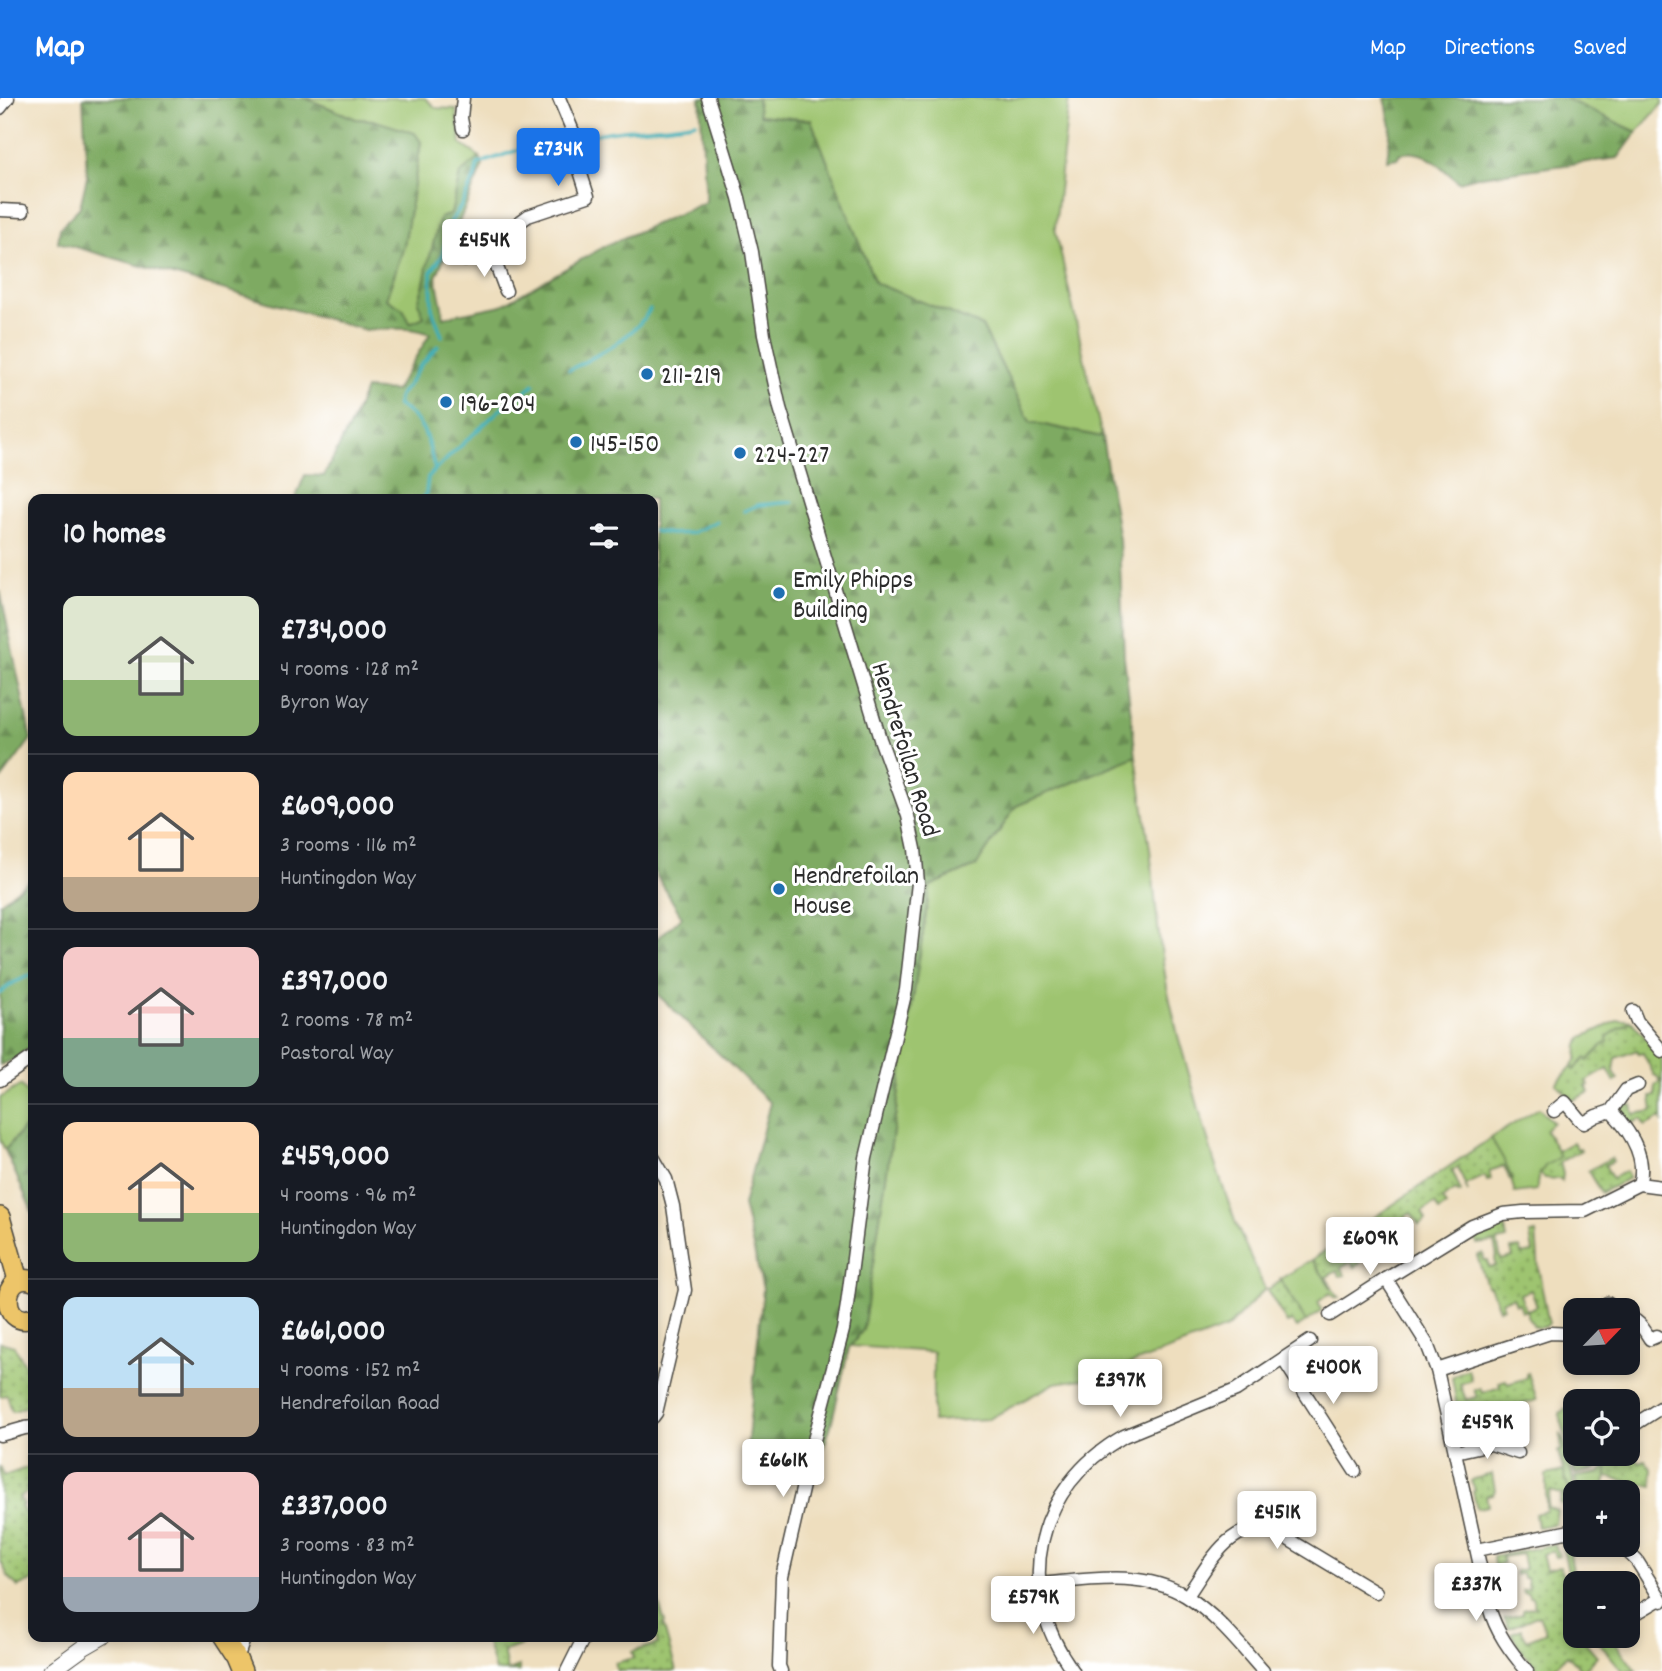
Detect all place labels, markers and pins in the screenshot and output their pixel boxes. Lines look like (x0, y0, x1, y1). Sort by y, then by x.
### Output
pin: £734K (509, 129, 607, 188)
pin: £454K (435, 220, 533, 279)
place label: 211-219 (661, 359, 722, 396)
marker: 211-219 (639, 366, 655, 382)
place label: 196-204 (460, 387, 536, 424)
marker: 196-204 (438, 394, 454, 410)
place label: 145-150 (590, 427, 659, 464)
marker: 145-150 (568, 434, 584, 450)
place label: 224-227 (754, 438, 829, 475)
marker: 224-227 (732, 445, 748, 461)
place label: Emily Phipps Building (793, 563, 913, 630)
marker: Emily Phipps Building (771, 585, 787, 601)
place label: Hendrefoilan House (793, 859, 919, 926)
marker: Hendrefoilan House (771, 881, 787, 897)
pin: £609K (1321, 1218, 1419, 1277)
pin: £400K (1284, 1346, 1382, 1406)
pin: £397K (1071, 1360, 1169, 1419)
pin: £459K (1438, 1402, 1536, 1461)
pin: £661K (734, 1440, 832, 1499)
pin: £451K (1228, 1492, 1326, 1551)
pin: £337K (1427, 1564, 1525, 1623)
pin: £579K (984, 1576, 1082, 1636)

